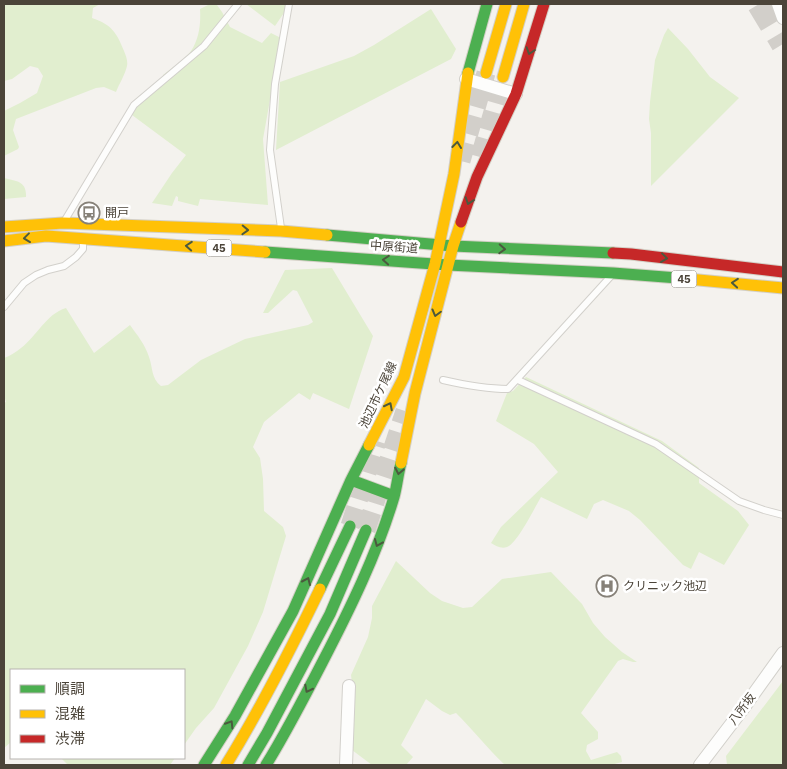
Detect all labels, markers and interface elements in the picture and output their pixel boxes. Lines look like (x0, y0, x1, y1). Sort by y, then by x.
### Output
one-way arrow (526, 46, 536, 54)
one-way arrow (451, 141, 462, 149)
one-way arrow (464, 196, 474, 204)
bus stop icon: 開戸 (77, 201, 101, 225)
place label: 開戸 (105, 205, 129, 220)
one-way arrow (241, 225, 249, 235)
one-way arrow (23, 233, 31, 243)
street label: 中原街道 (370, 237, 419, 256)
road number: 45 (206, 240, 232, 256)
one-way arrow (185, 241, 193, 252)
one-way arrow (498, 243, 506, 254)
one-way arrow (661, 252, 669, 263)
one-way arrow (382, 255, 390, 266)
road number: 45 (672, 270, 696, 288)
one-way arrow (731, 278, 739, 289)
one-way arrow (431, 308, 441, 316)
street label: 池辺市ケ尾線 (356, 359, 400, 431)
one-way arrow (383, 402, 393, 411)
one-way arrow (394, 467, 405, 475)
one-way arrow (374, 538, 385, 547)
hospital icon: クリニック池辺 (595, 574, 619, 598)
one-way arrow (300, 577, 311, 586)
place label: クリニック池辺 (623, 578, 707, 593)
legend (10, 669, 185, 759)
text: 順調 (55, 679, 85, 698)
one-way arrow (304, 684, 314, 693)
street label: 八所坂 (725, 690, 758, 728)
text: 混雑 (55, 704, 85, 723)
one-way arrow (224, 720, 234, 729)
text: 渋滞 (55, 729, 85, 748)

